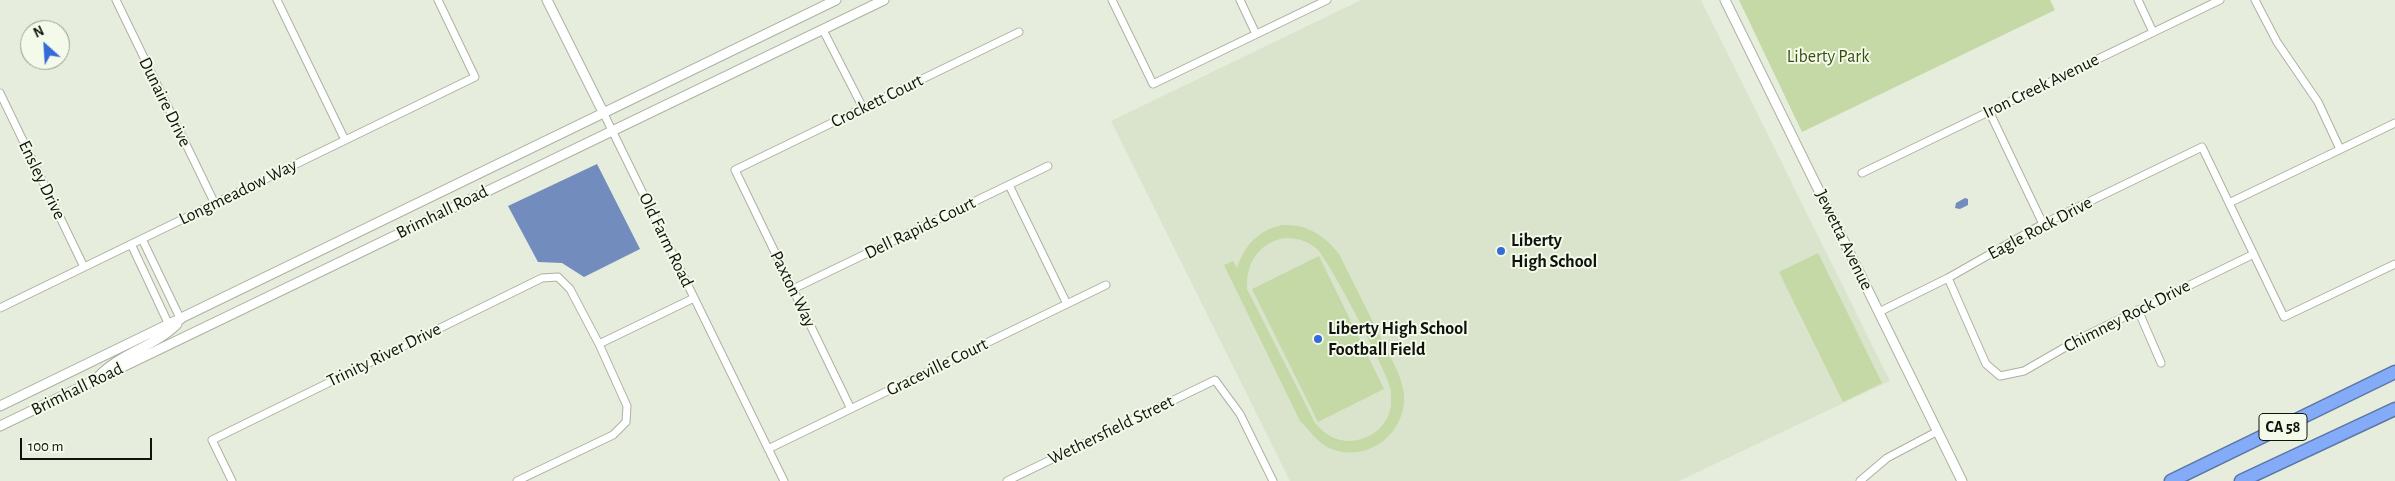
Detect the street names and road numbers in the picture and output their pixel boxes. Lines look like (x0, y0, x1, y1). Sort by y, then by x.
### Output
street label: Iron Creek Avenue (1979, 49, 2103, 123)
street label: Dunaire Drive (134, 54, 196, 150)
street label: Crockett Court (827, 69, 927, 133)
street label: Ensley Drive (14, 137, 70, 223)
street label: Longmeadow Way (175, 154, 301, 230)
street label: Brimhall Road (393, 181, 491, 243)
street label: Jewetta Avenue (1810, 186, 1878, 294)
street label: Old Farm Road (634, 189, 698, 291)
street label: Dell Rapids Court (861, 192, 979, 264)
street label: Eagle Rock Drive (1984, 192, 2096, 264)
street label: Paxton Way (765, 247, 821, 331)
street label: Chimney Rock Drive (2060, 275, 2194, 357)
street label: Trinity River Drive (323, 318, 445, 392)
street label: Graceville Court (883, 333, 991, 401)
street label: Brimhall Road (28, 358, 126, 420)
street label: Wethersfield Street (1045, 390, 1177, 470)
road number: CA 58 (2259, 414, 2307, 441)

